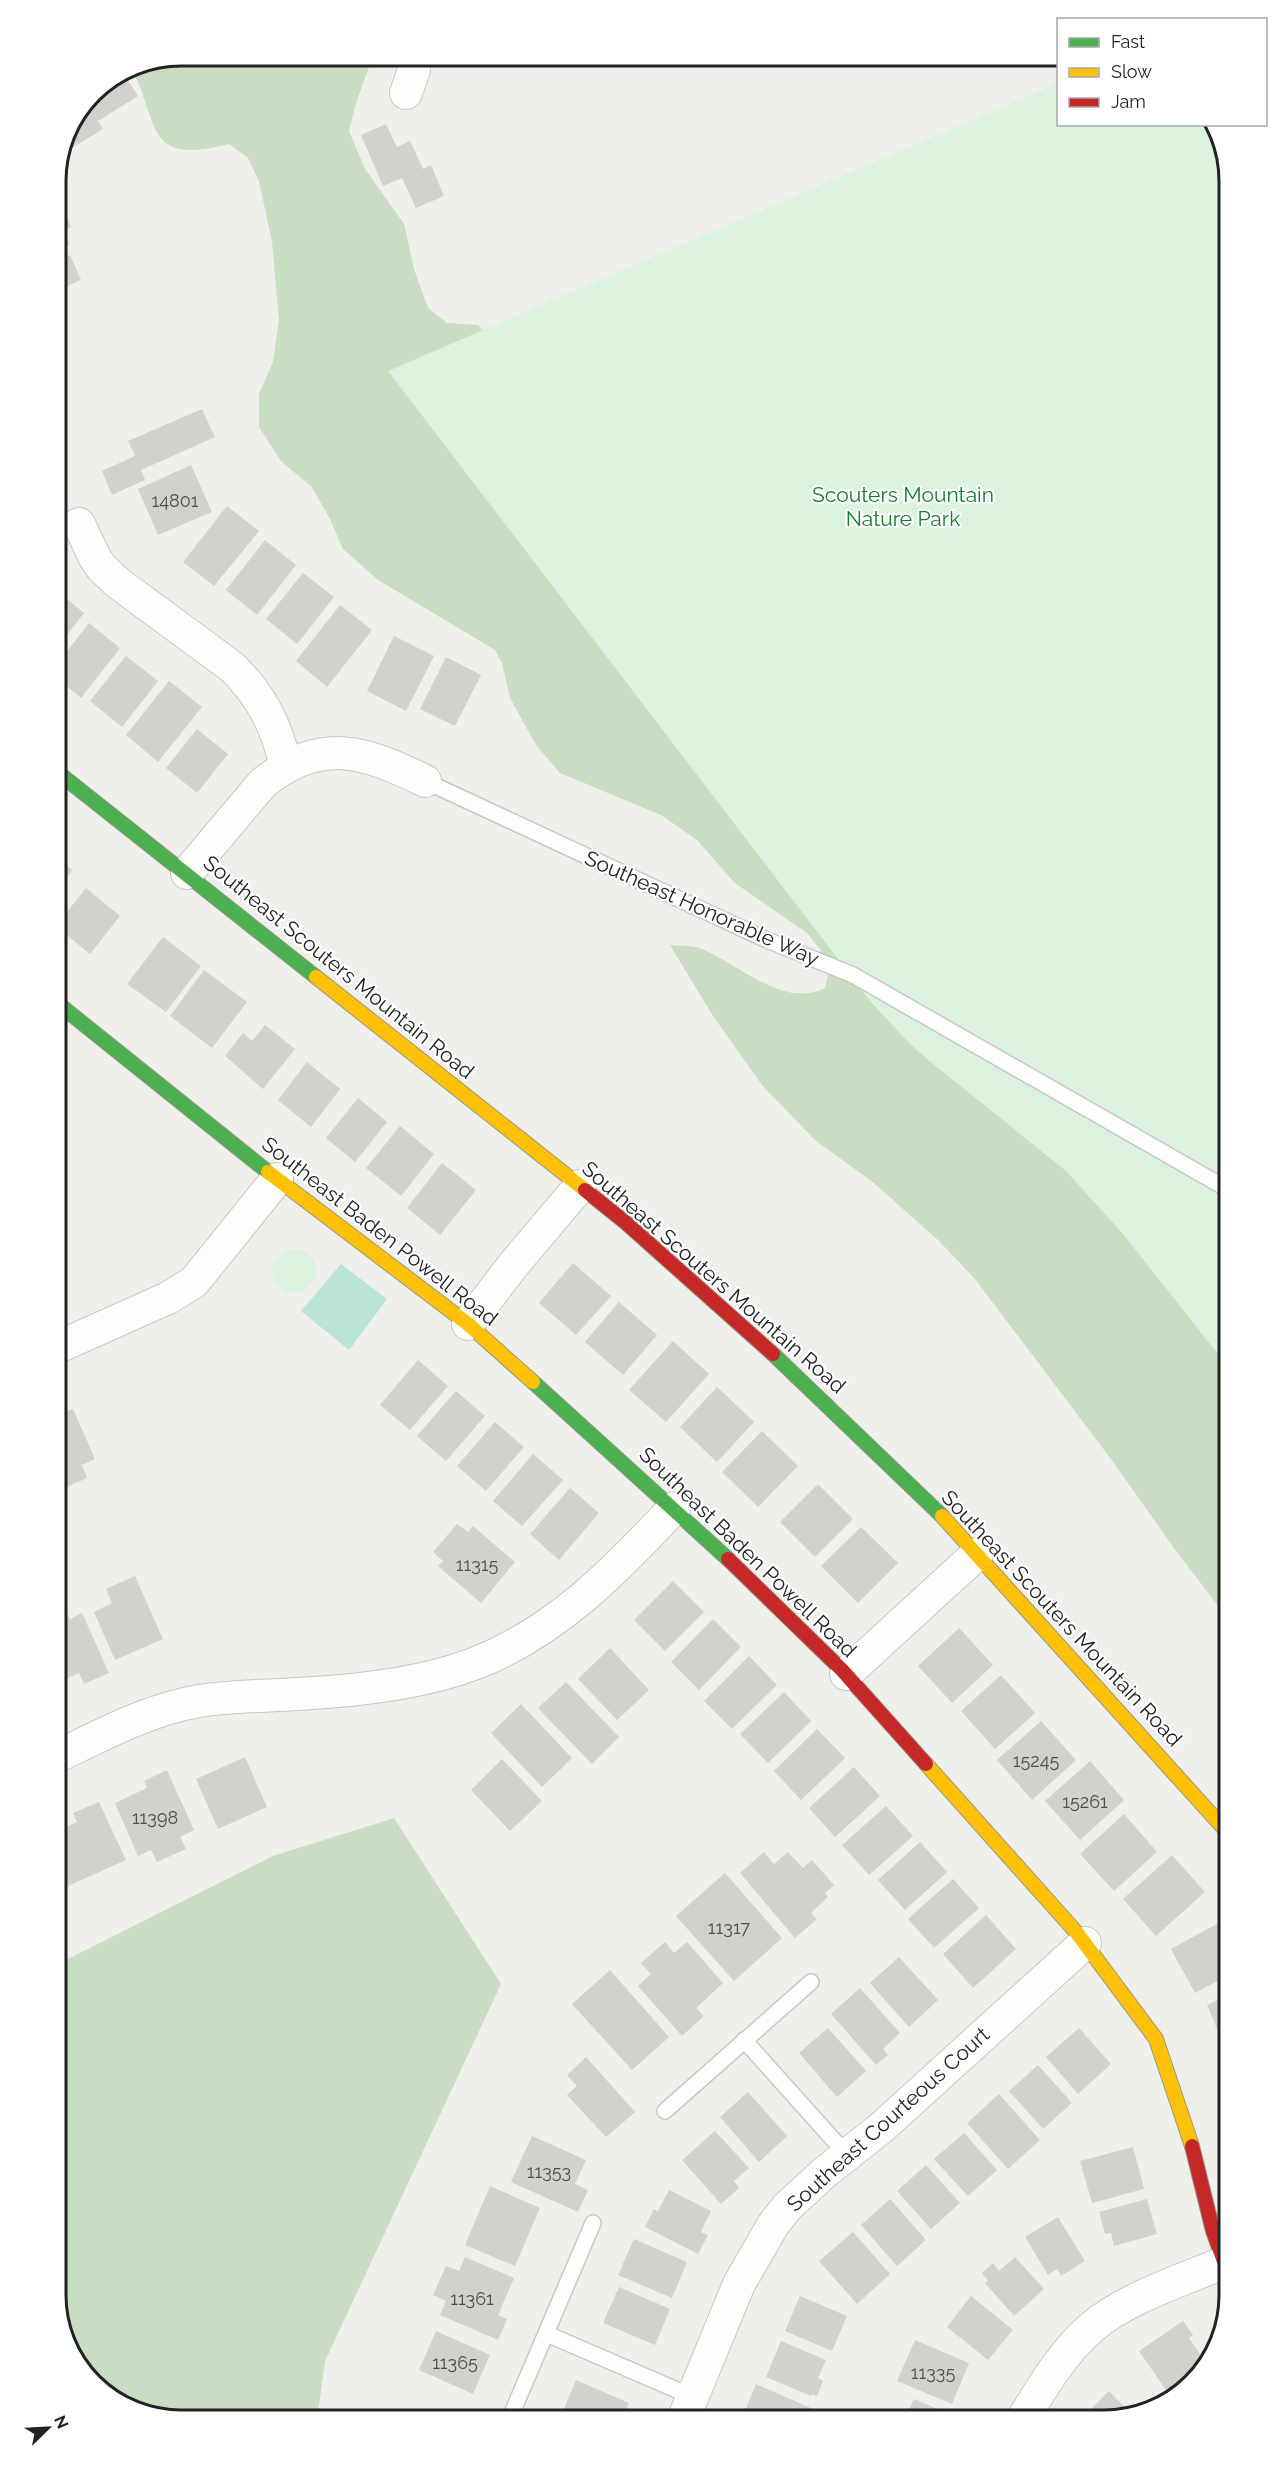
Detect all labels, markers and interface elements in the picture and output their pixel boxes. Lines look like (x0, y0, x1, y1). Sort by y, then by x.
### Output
legend (1057, 18, 1267, 126)
text: Fast (1111, 31, 1145, 52)
text: Slow (1111, 61, 1152, 82)
text: Jam (1111, 91, 1146, 112)
park label: Scouters Mountain Nature Park (812, 482, 994, 531)
house number: 14801 (152, 490, 199, 511)
street label: Southeast Honorable Way (581, 845, 823, 971)
street label: Southeast Scouters Mountain Road (199, 850, 479, 1084)
street label: Southeast Baden Powell Road (257, 1131, 503, 1331)
street label: Southeast Scouters Mountain Road (577, 1156, 851, 1398)
street label: Southeast Baden Powell Road (634, 1442, 862, 1662)
street label: Southeast Scouters Mountain Road (937, 1485, 1187, 1751)
house number: 11315 (456, 1554, 498, 1575)
house number: 15245 (1013, 1750, 1059, 1771)
house number: 15261 (1062, 1791, 1108, 1812)
house number: 11398 (132, 1807, 178, 1828)
house number: 11317 (708, 1917, 750, 1938)
street label: Southeast Courteous Court (782, 2022, 994, 2216)
house number: 11353 (527, 2161, 571, 2182)
house number: 11361 (450, 2288, 494, 2309)
house number: 11365 (432, 2352, 478, 2373)
house number: 11335 (911, 2362, 955, 2383)
north arrow (18, 2398, 78, 2458)
text: N (50, 2413, 72, 2432)

